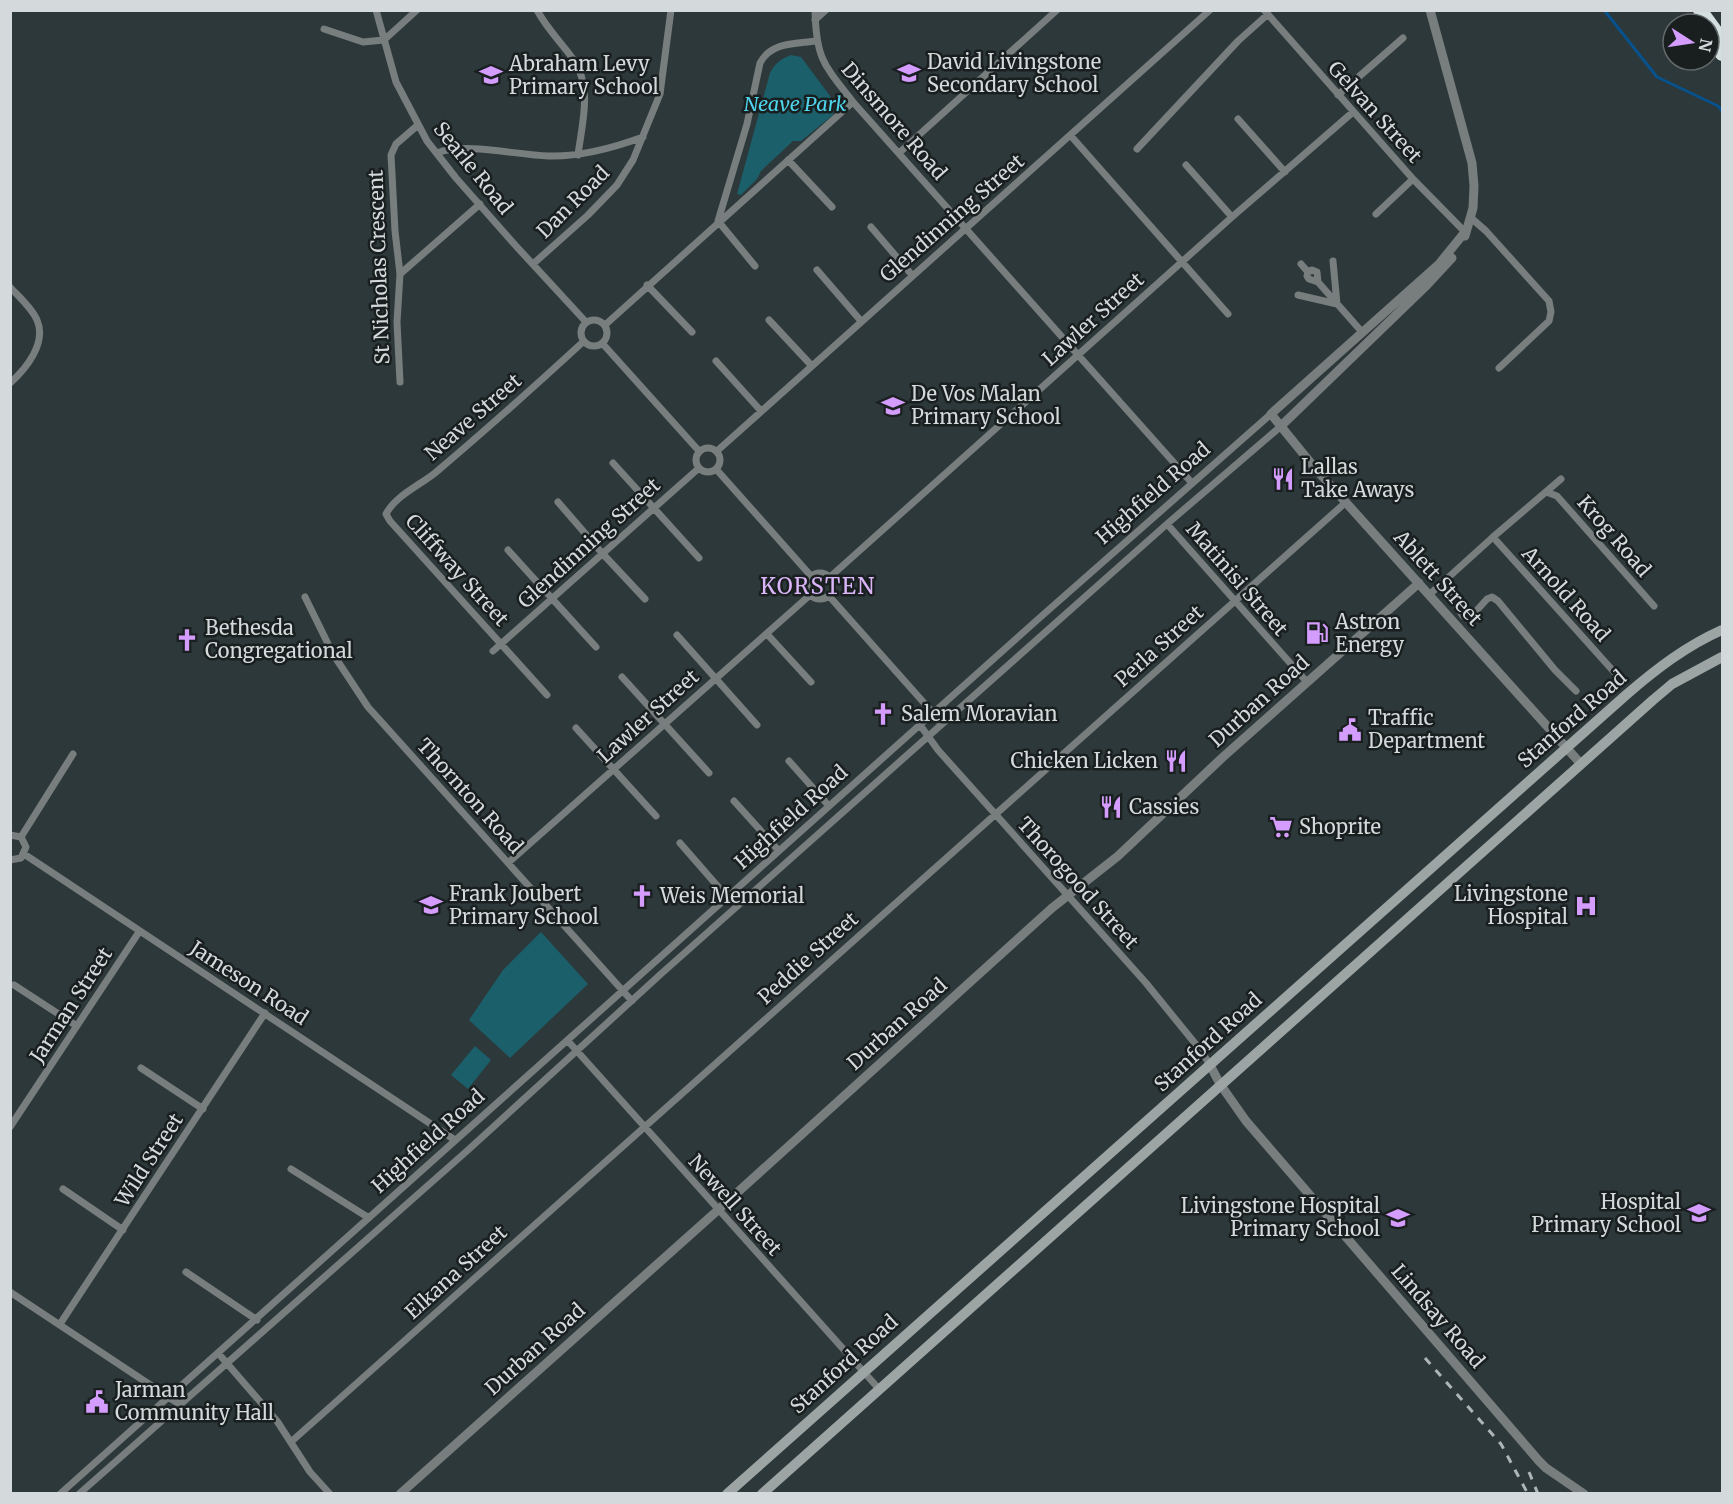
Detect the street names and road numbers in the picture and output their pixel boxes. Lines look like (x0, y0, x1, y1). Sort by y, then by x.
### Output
street label: Gelvan Street (1323, 56, 1428, 168)
street label: Dinsmore Road (836, 57, 952, 185)
street label: Searle Road (429, 116, 518, 219)
street label: Glendinning Street (874, 148, 1029, 287)
street label: Dan Road (531, 160, 614, 243)
street label: St Nicholas Crescent (363, 169, 394, 365)
street label: Lawler Street (1037, 266, 1149, 371)
street label: Neave Street (419, 368, 526, 465)
street label: Highfield Road (1090, 436, 1215, 549)
street label: Glendinning Street (512, 472, 665, 613)
street label: Krog Road (1572, 490, 1657, 582)
street label: Cliffway Street (400, 508, 514, 631)
street label: Matinisi Street (1181, 517, 1294, 641)
street label: Ablett Street (1388, 524, 1488, 631)
street label: Arnold Road (1516, 540, 1616, 646)
street label: Perla Street (1109, 599, 1208, 692)
street label: Durban Road (1204, 649, 1314, 752)
street label: Lawler Street (592, 663, 704, 768)
street label: Stanford Road (1512, 665, 1631, 773)
street label: Thornton Road (412, 733, 529, 858)
street label: Highfield Road (729, 759, 852, 874)
street label: Thorogood Street (1012, 811, 1144, 954)
street label: Peddie Street (752, 906, 863, 1009)
street label: Jameson Road (185, 935, 313, 1030)
street label: Jarman Street (24, 942, 117, 1068)
street label: Durban Road (842, 972, 952, 1075)
street label: Stanford Road (1149, 987, 1267, 1096)
street label: Highfield Road (366, 1083, 489, 1198)
street label: Wild Street (109, 1108, 188, 1212)
street label: Newell Street (683, 1149, 787, 1261)
street label: Elkana Street (400, 1219, 512, 1324)
street label: Lindsay Road (1386, 1259, 1490, 1373)
street label: Durban Road (480, 1297, 590, 1400)
street label: Stanford Road (785, 1309, 903, 1418)

